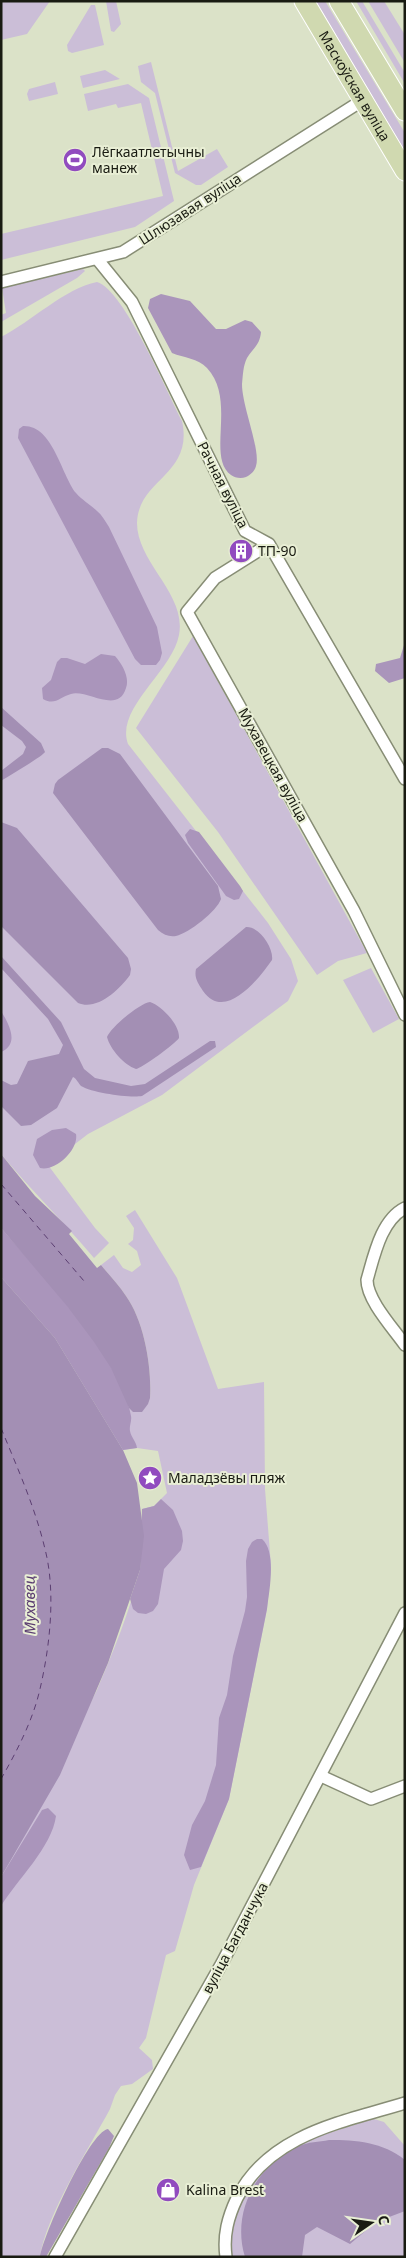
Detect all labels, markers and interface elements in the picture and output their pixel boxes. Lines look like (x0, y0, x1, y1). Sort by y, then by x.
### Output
street label: Маскоўская вуліца (315, 27, 395, 145)
place label: Лёгкаатлетычны манеж (92, 142, 205, 177)
sports icon: Лёгкаатлетычны манеж (62, 147, 88, 173)
street label: Шлюзавая вуліца (135, 168, 245, 249)
street label: Рачная вуліца (194, 438, 253, 531)
building icon: ТП-90 (228, 538, 254, 564)
place label: ТП-90 (258, 541, 297, 560)
street label: Мухавецкая вуліца (234, 704, 313, 825)
place icon: Маладзёвы пляж (137, 1465, 163, 1491)
place label: Маладзёвы пляж (168, 1468, 285, 1487)
water label: Мухавец (18, 1575, 40, 1635)
street label: вуліца Багданчука (197, 1879, 272, 1997)
shop icon: Kalina Brest (155, 2177, 181, 2203)
place label: Kalina Brest (186, 2180, 264, 2199)
north arrow (346, 2198, 396, 2248)
text: С (374, 2213, 394, 2227)

